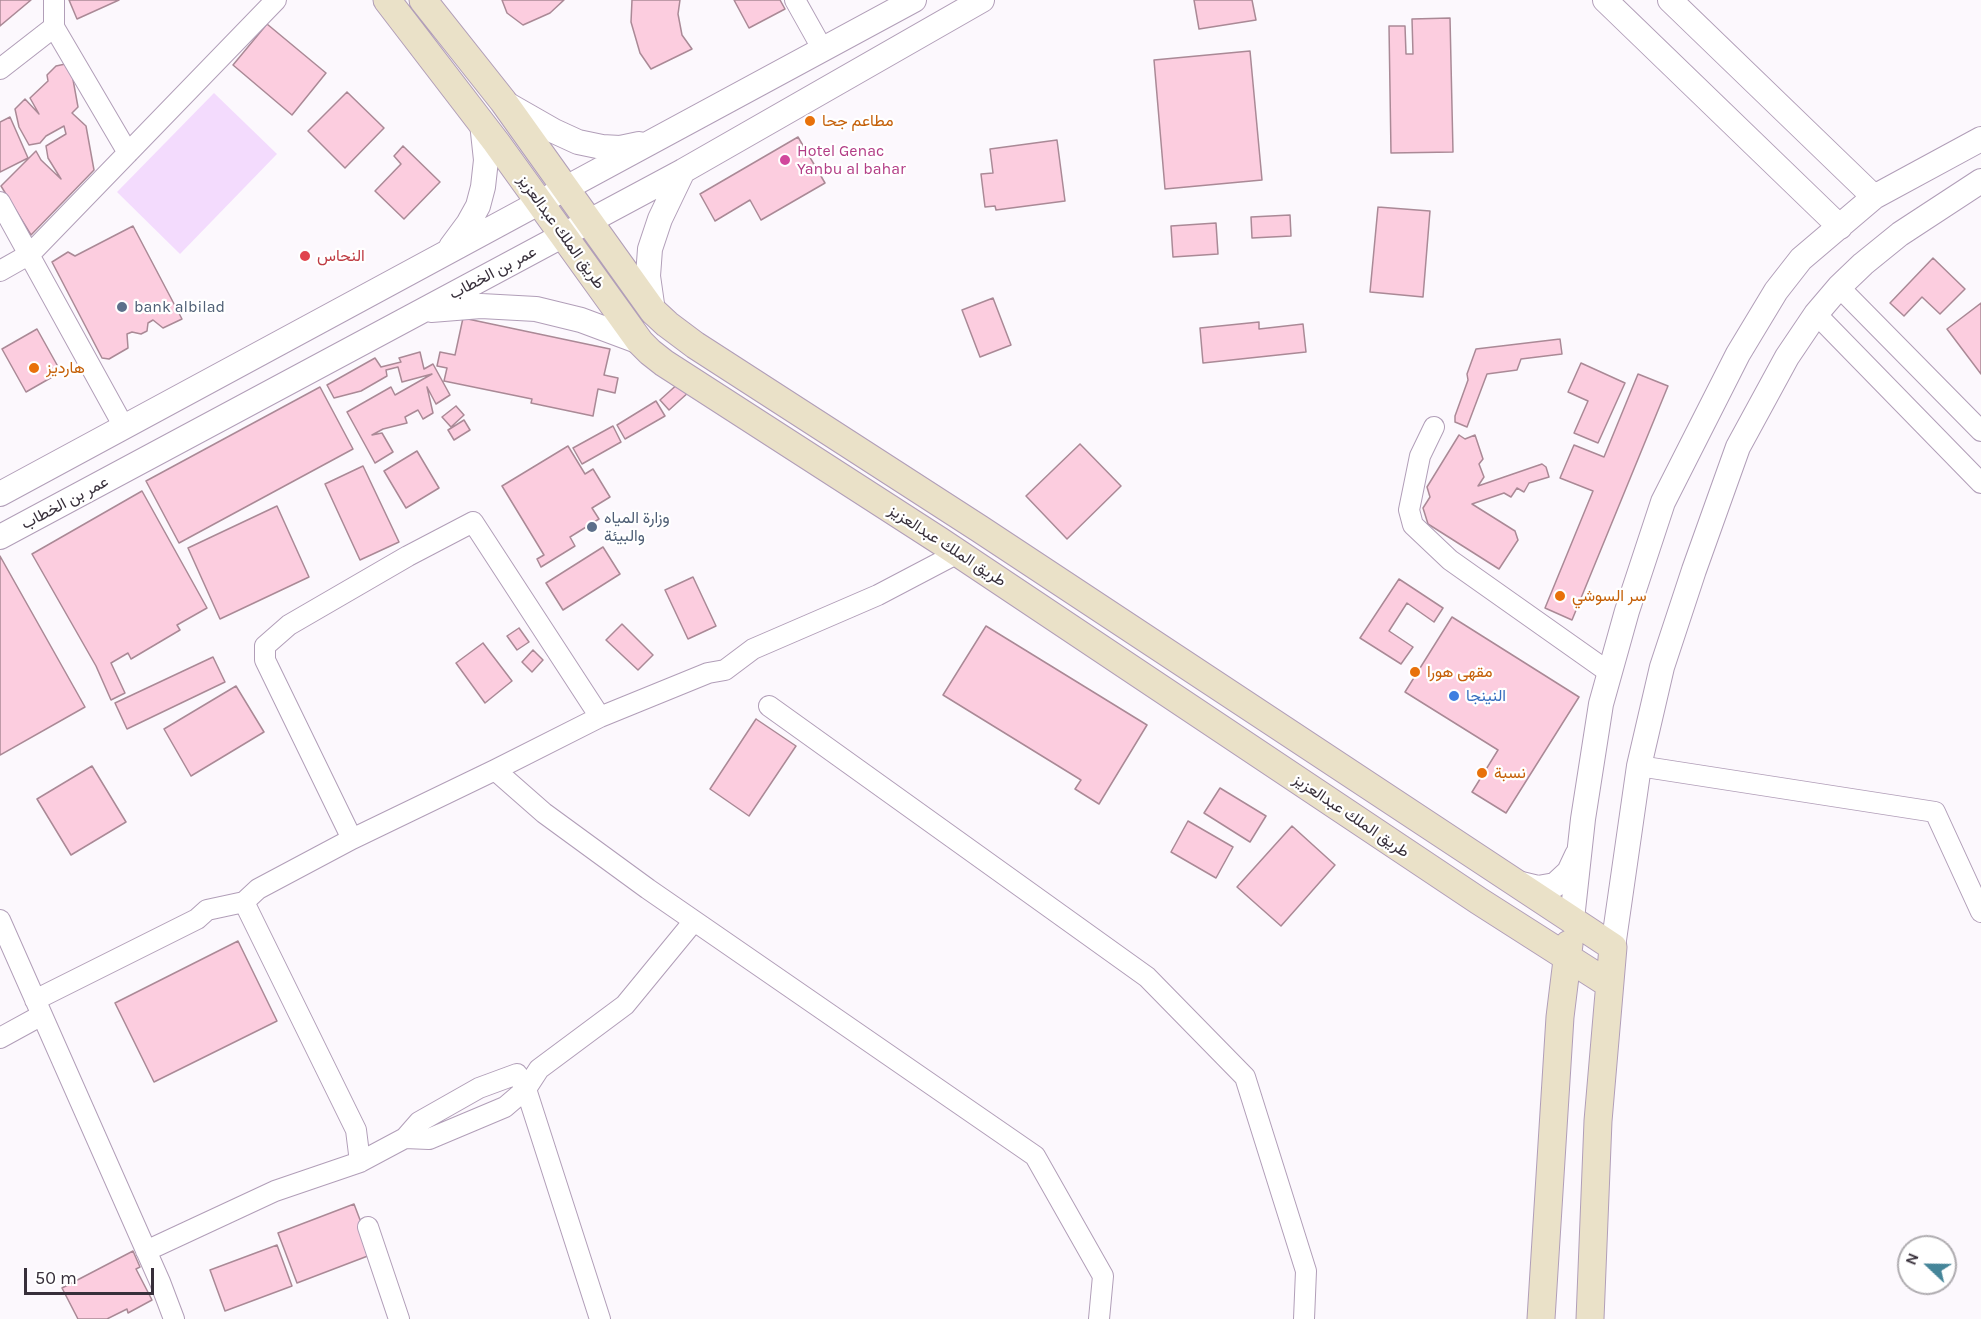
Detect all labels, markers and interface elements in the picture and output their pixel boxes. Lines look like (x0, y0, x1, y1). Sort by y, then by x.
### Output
place label: مطاعم جحا (822, 111, 894, 131)
marker: مطاعم جحا (803, 114, 817, 128)
place label: Hotel Genac Yanbu al bahar (797, 141, 906, 179)
marker: Hotel Genac Yanbu al bahar (778, 153, 792, 167)
street label: طريق الملك عبدالعزيز (513, 171, 609, 293)
street label: عمر بن الخطاب (446, 242, 540, 304)
place label: النحاس (317, 246, 365, 266)
marker: النحاس (298, 249, 312, 263)
place label: bank albilad (134, 297, 225, 317)
marker: bank albilad (115, 300, 129, 314)
place label: هارديز (46, 358, 85, 378)
marker: هارديز (27, 361, 41, 375)
street label: عمر بن الخطاب (18, 472, 112, 534)
street label: طريق الملك عبدالعزيز (885, 501, 1009, 591)
place label: وزارة المياه والبيئة (604, 508, 670, 546)
marker: وزارة المياه والبيئة (585, 520, 599, 534)
place label: سر السوشي (1572, 586, 1647, 606)
marker: سر السوشي (1553, 589, 1567, 603)
place label: مقهى هورا (1427, 662, 1493, 682)
marker: مقهى هورا (1408, 665, 1422, 679)
place label: النينجا (1466, 686, 1506, 706)
marker: النينجا (1447, 689, 1461, 703)
place label: نسبة (1494, 763, 1526, 783)
marker: نسبة (1475, 766, 1489, 780)
street label: طريق الملك عبدالعزيز (1289, 770, 1413, 862)
north arrow (1897, 1235, 1957, 1295)
text: N (1901, 1250, 1923, 1268)
scale bar (27, 1256, 158, 1294)
text: 50 m (35, 1267, 77, 1289)

